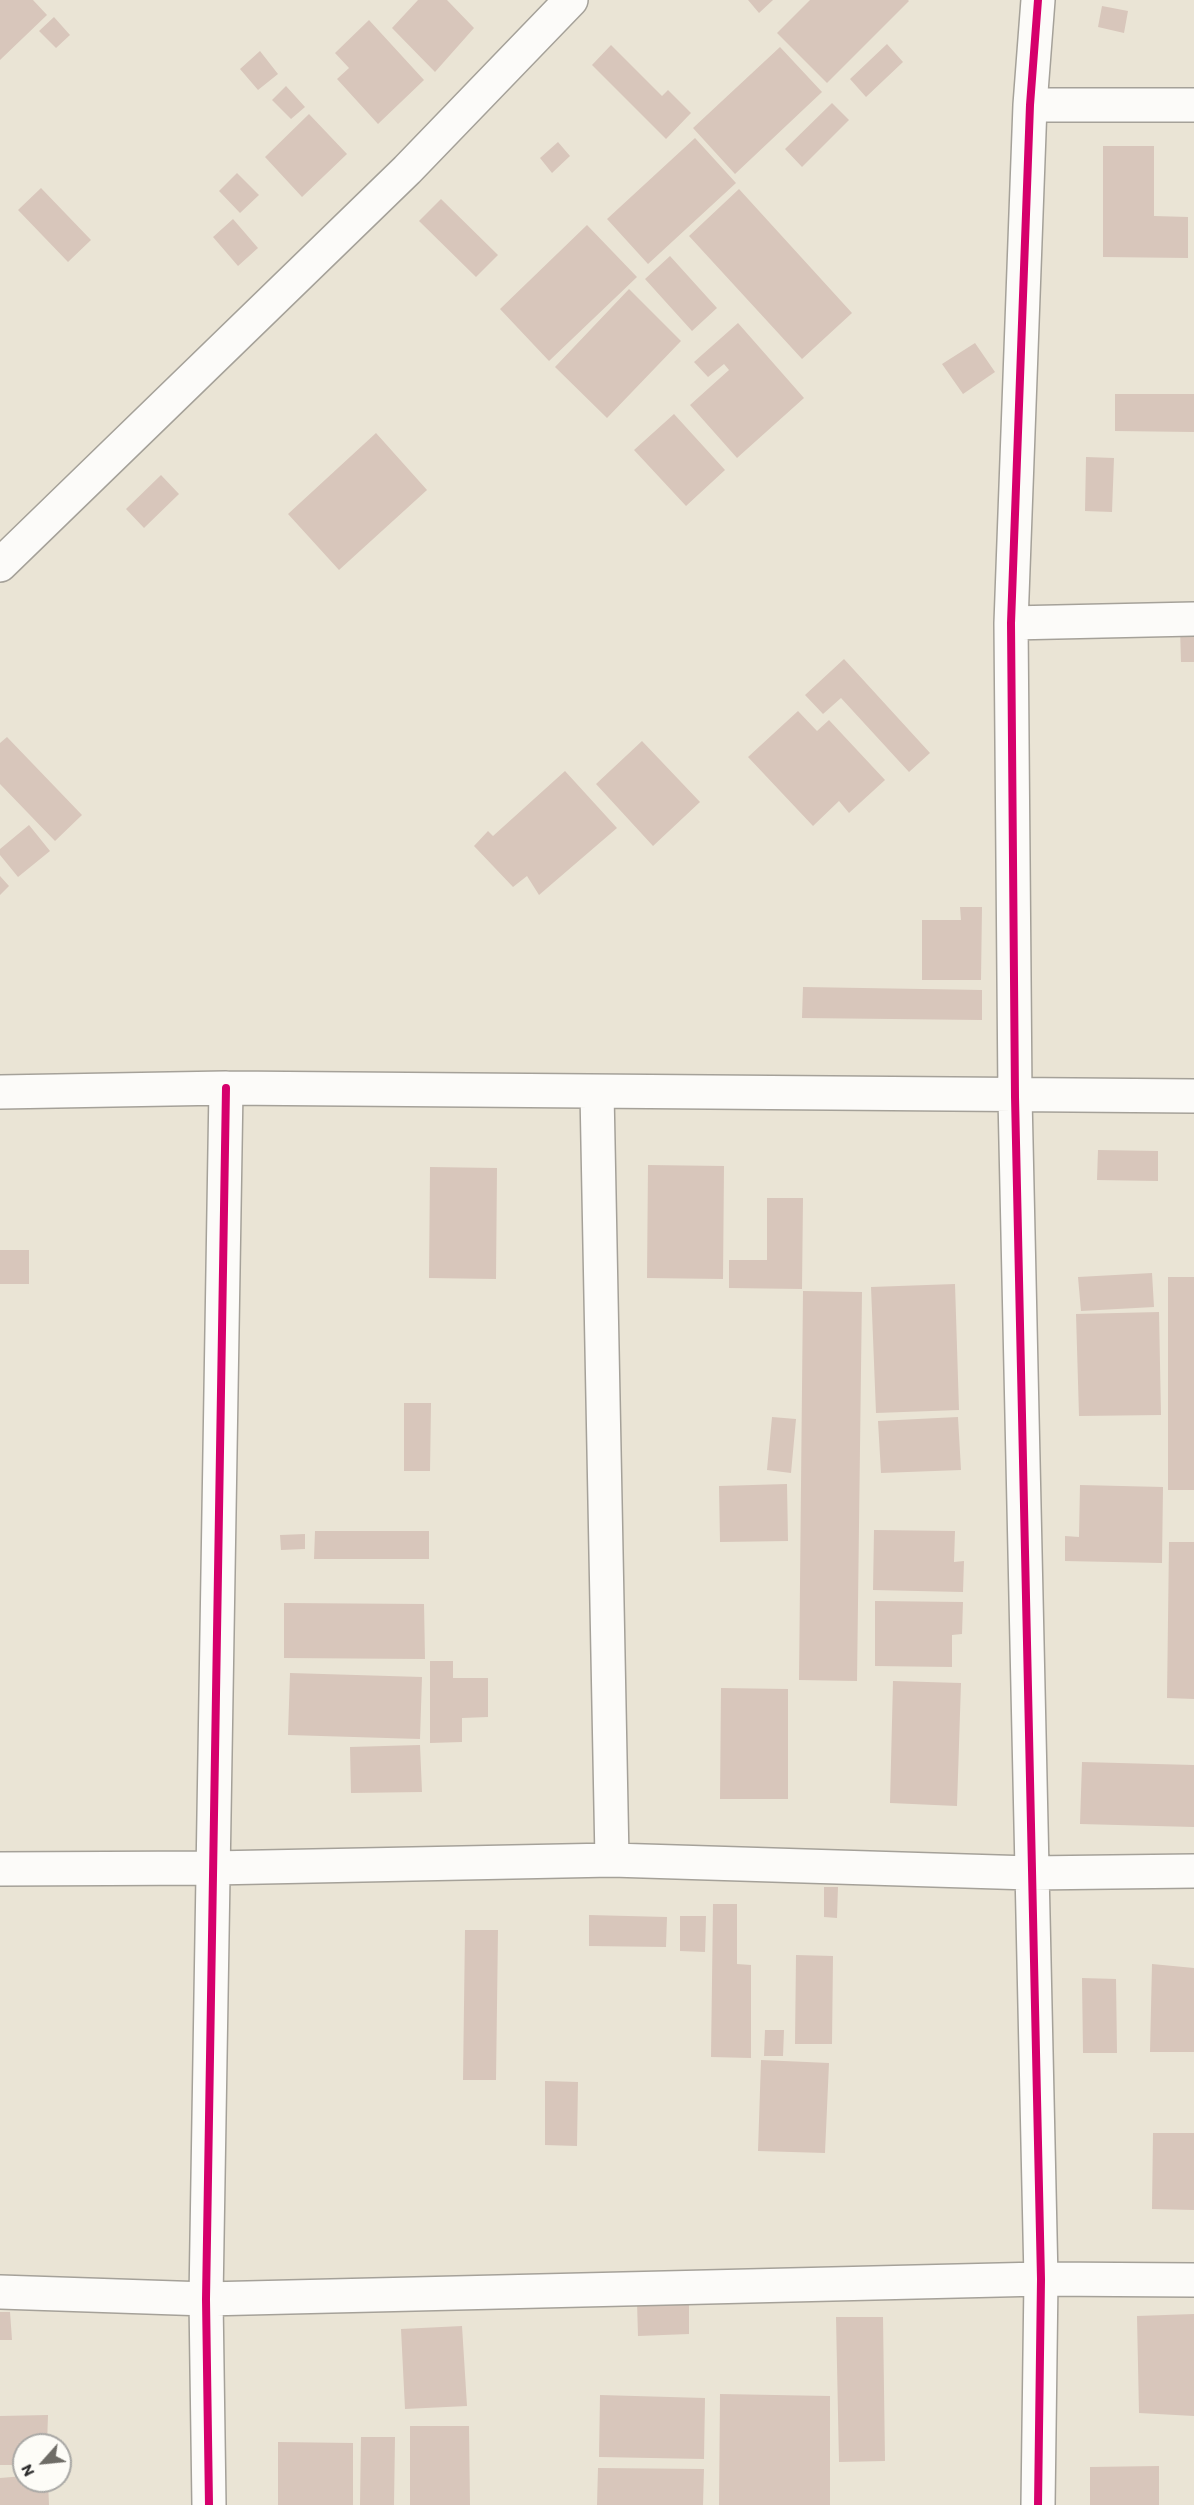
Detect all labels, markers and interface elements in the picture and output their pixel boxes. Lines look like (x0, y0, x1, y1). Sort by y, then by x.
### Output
north arrow (12, 2433, 72, 2493)
text: N (16, 2461, 38, 2480)

